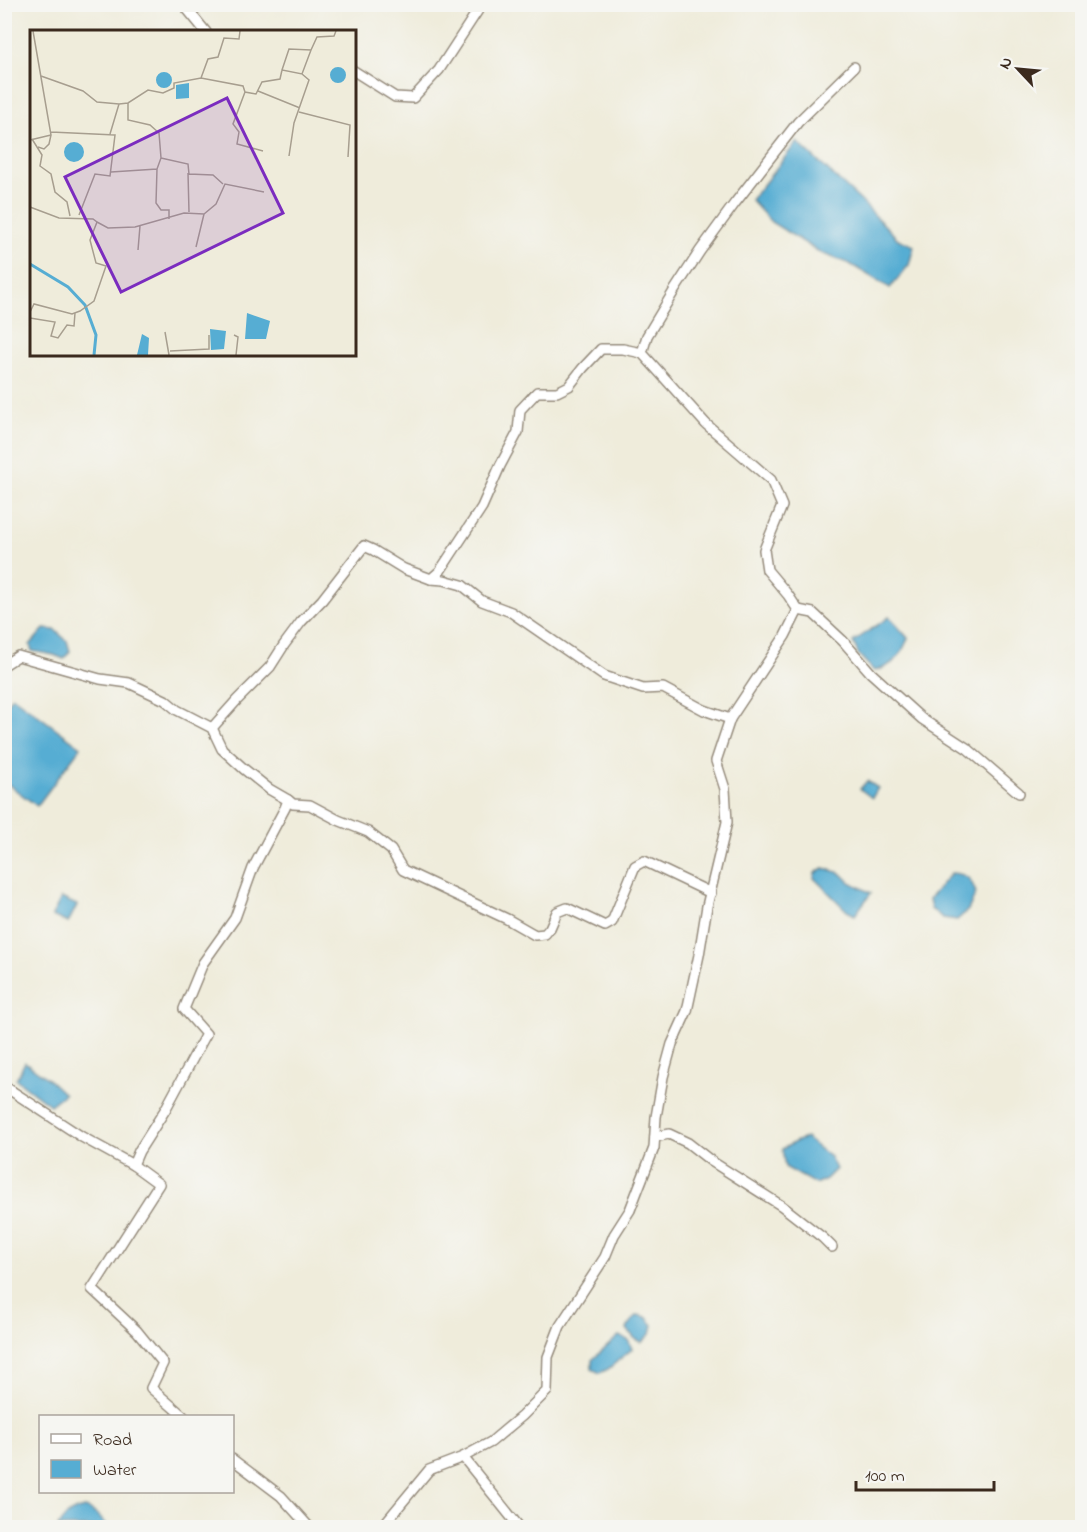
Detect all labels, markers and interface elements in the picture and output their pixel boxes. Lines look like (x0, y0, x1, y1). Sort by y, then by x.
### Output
inset map (30, 30, 356, 356)
north arrow (988, 39, 1048, 99)
text: N (993, 53, 1020, 73)
legend (39, 1415, 234, 1493)
text: Road (93, 1428, 132, 1454)
scale bar (856, 1454, 994, 1492)
text: Water (93, 1458, 137, 1484)
text: 100 m (865, 1464, 905, 1490)

